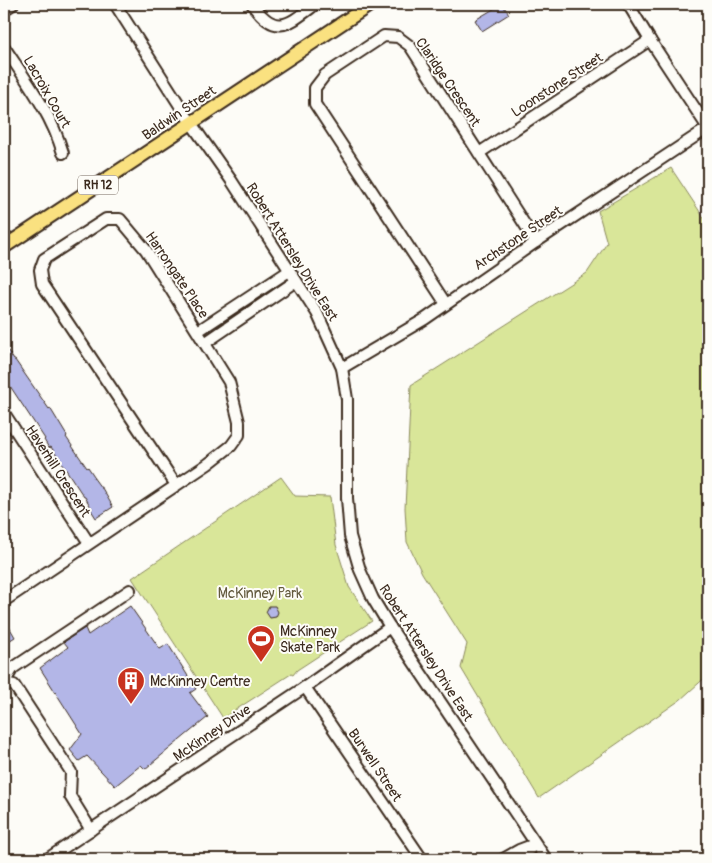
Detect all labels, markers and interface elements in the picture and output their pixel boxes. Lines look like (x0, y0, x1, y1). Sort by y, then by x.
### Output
street label: Claridge Crescent (412, 34, 484, 130)
street label: Loonstone Street (508, 49, 606, 121)
street label: Lacroix Court (20, 53, 75, 131)
street label: Baldwin Street (139, 82, 219, 144)
road number: RH 12 (78, 176, 118, 194)
street label: Robert Attersley Drive East (243, 180, 342, 324)
street label: Archstone Street (471, 202, 566, 274)
street label: Harrongate Place (142, 229, 212, 322)
street label: Haverhill Crescent (22, 422, 94, 520)
street label: Robert Attersley Drive East (375, 581, 477, 725)
park label: McKinney Park (218, 585, 302, 602)
place label: McKinney Skate Park (280, 623, 340, 656)
sports icon: McKinney Skate Park (246, 624, 276, 663)
building icon: McKinney Centre (116, 666, 146, 705)
place label: McKinney Centre (150, 673, 250, 690)
street label: McKinney Drive (170, 701, 254, 765)
street label: Burwell Street (344, 725, 406, 805)

